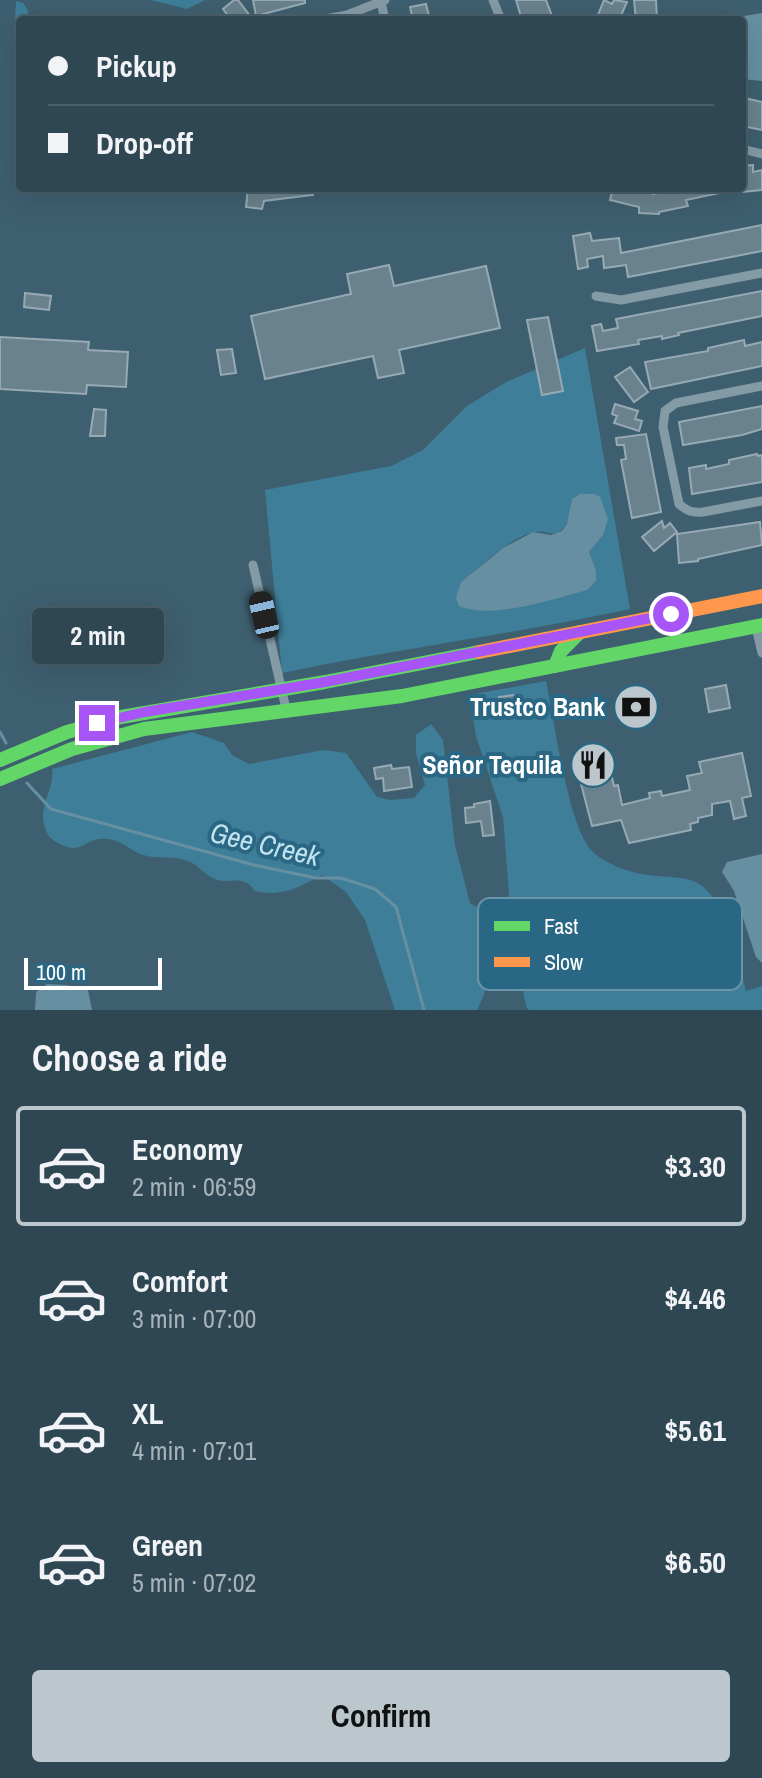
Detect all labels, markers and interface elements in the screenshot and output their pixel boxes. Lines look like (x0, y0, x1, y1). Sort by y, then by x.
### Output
text: Pickup (96, 46, 177, 86)
text: Drop-off (96, 123, 193, 163)
car (247, 589, 281, 641)
route start (653, 596, 689, 632)
callout: 2 min (31, 607, 163, 663)
text: 2 min (70, 618, 126, 653)
bank icon: Trustco Bank (612, 683, 660, 731)
place label: Trustco Bank (470, 689, 605, 724)
route end (79, 705, 115, 741)
restaurant icon: Señor Tequila (569, 741, 617, 789)
place label: Señor Tequila (423, 747, 562, 782)
water label: Gee Creek (207, 813, 325, 875)
legend (478, 898, 742, 990)
text: Fast (544, 911, 578, 941)
text: Slow (544, 947, 583, 977)
scale bar (24, 954, 162, 990)
text: 100 m (36, 957, 86, 987)
text: Choose a ride (32, 1034, 227, 1082)
text: Economy (132, 1129, 243, 1169)
icon: car (36, 1130, 108, 1202)
text: $3.30 (664, 1146, 726, 1186)
text: 2 min · 06:59 (132, 1169, 256, 1204)
text: Comfort (132, 1261, 228, 1301)
icon: car (36, 1262, 108, 1334)
text: $4.46 (664, 1278, 726, 1318)
text: 3 min · 07:00 (132, 1301, 256, 1336)
text: XL (132, 1393, 163, 1433)
icon: car (36, 1394, 108, 1466)
text: $5.61 (664, 1410, 726, 1450)
text: 4 min · 07:01 (132, 1433, 256, 1468)
text: Green (132, 1525, 203, 1565)
icon: car (36, 1526, 108, 1598)
text: $6.50 (664, 1542, 726, 1582)
text: 5 min · 07:02 (132, 1565, 256, 1600)
button: Confirm (32, 1670, 730, 1762)

